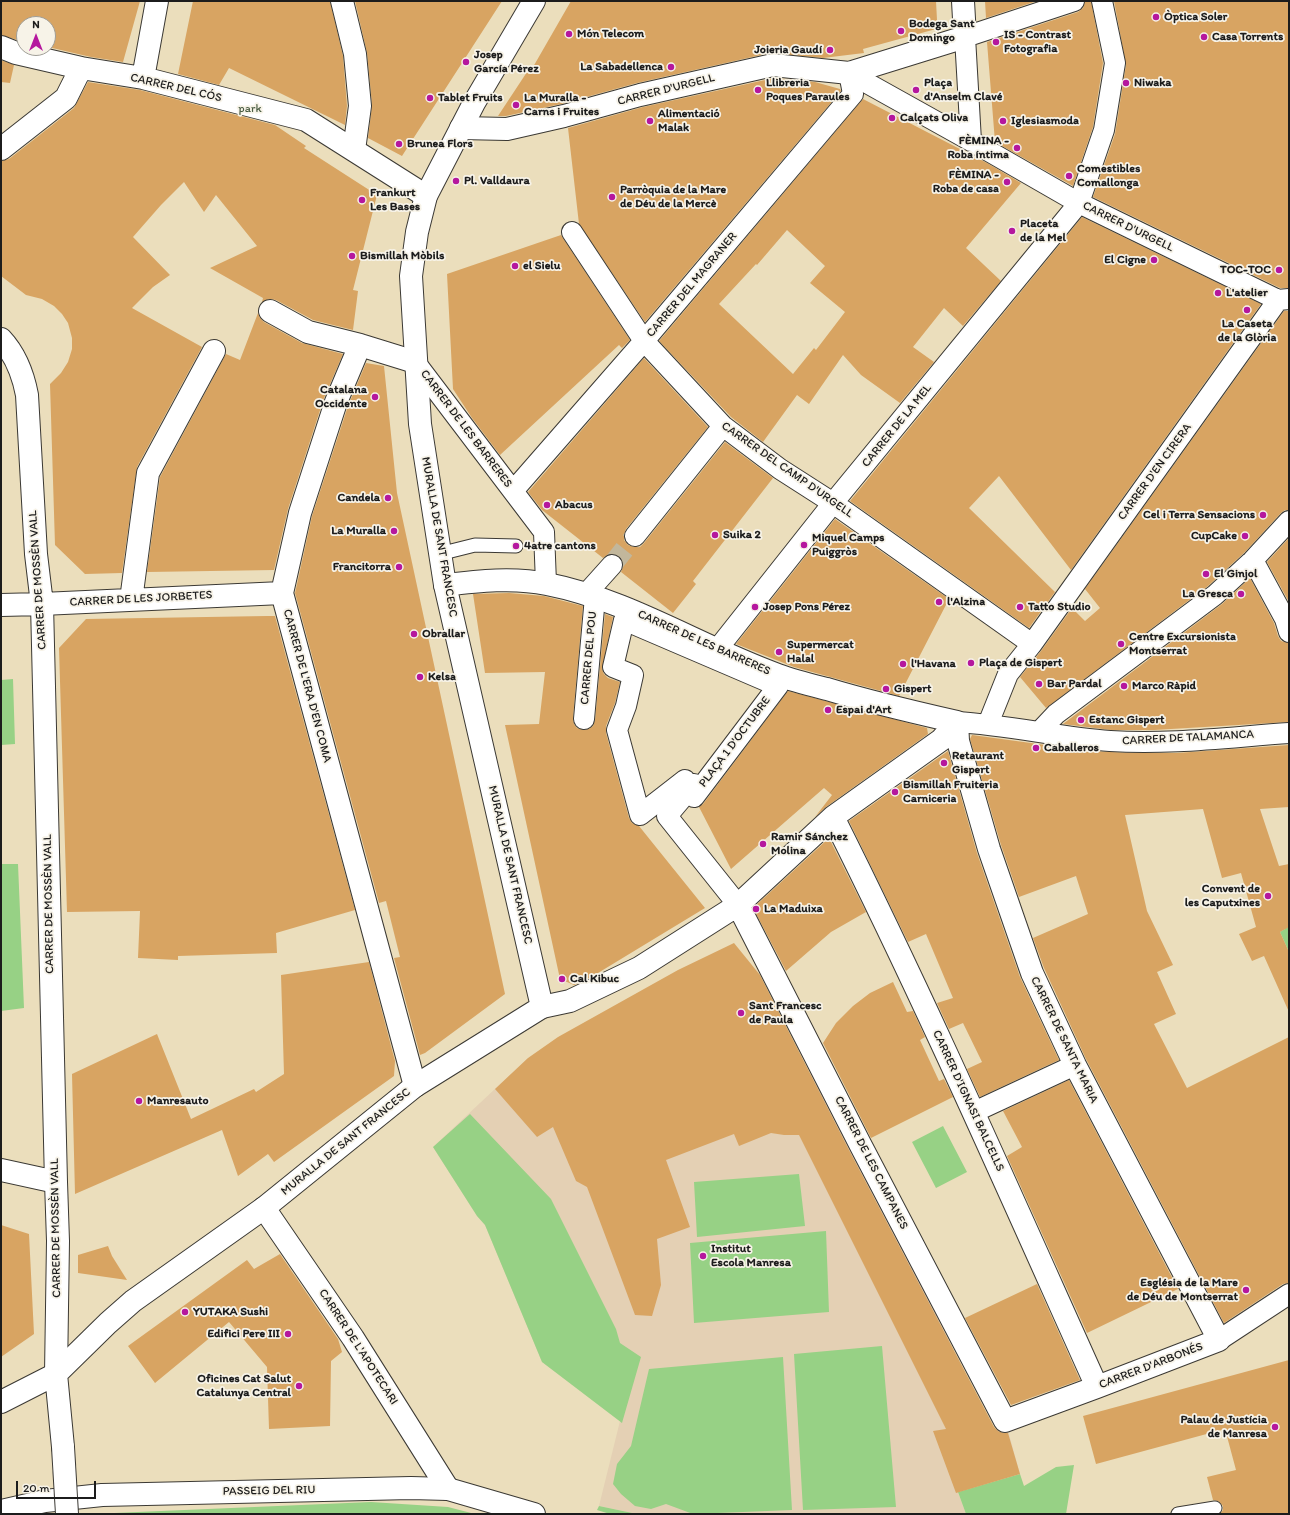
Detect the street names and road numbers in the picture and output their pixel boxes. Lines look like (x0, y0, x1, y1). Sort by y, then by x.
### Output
street label: CARRER DEL CÓS (129, 70, 223, 106)
street label: CARRER D'URGELL (616, 71, 716, 109)
street label: CARRER D'URGELL (1080, 199, 1176, 255)
street label: CARRER DEL MAGRANER (644, 229, 740, 341)
street label: CARRER DE LES BARRERES (417, 367, 515, 491)
street label: CARRER DE LA MEL (859, 382, 935, 470)
street label: CARRER DEL CAMP D'URGELL (718, 419, 856, 521)
street label: CARRER D'EN CIRERA (1115, 421, 1195, 523)
street label: MURALLA DE SANT FRANCESC (418, 456, 460, 618)
street label: CARRER DE MOSSÈN VALL (26, 510, 50, 650)
street label: CARRER DE LES JORBETES (69, 588, 213, 610)
street label: CARRER DE LES BARRERES (635, 607, 773, 679)
street label: CARRER DE L'ERA D'EN COMA (280, 608, 334, 764)
street label: CARRER DEL POU (578, 611, 600, 705)
street label: PLAÇA 1 D'OCTUBRE (696, 694, 774, 790)
street label: CARRER DE TALAMANCA (1122, 727, 1254, 749)
street label: MURALLA DE SANT FRANCESC (485, 784, 535, 946)
street label: CARRER DE MOSSÈN VALL (41, 834, 57, 974)
street label: CARRER DE SANTA MARIA (1027, 974, 1101, 1106)
street label: CARRER D'IGNASI BALCELLS (929, 1028, 1007, 1174)
street label: MURALLA DE SANT FRANCESC (278, 1085, 414, 1199)
street label: CARRER DE LES CAMPANES (831, 1094, 911, 1232)
street label: CARRER DE MOSSÈN VALL (48, 1158, 64, 1298)
street label: CARRER DE L'APOTECARI (315, 1286, 401, 1408)
street label: CARRER D'ARBONÉS (1097, 1340, 1205, 1392)
street label: PASSEIG DEL RIU (222, 1483, 316, 1499)

